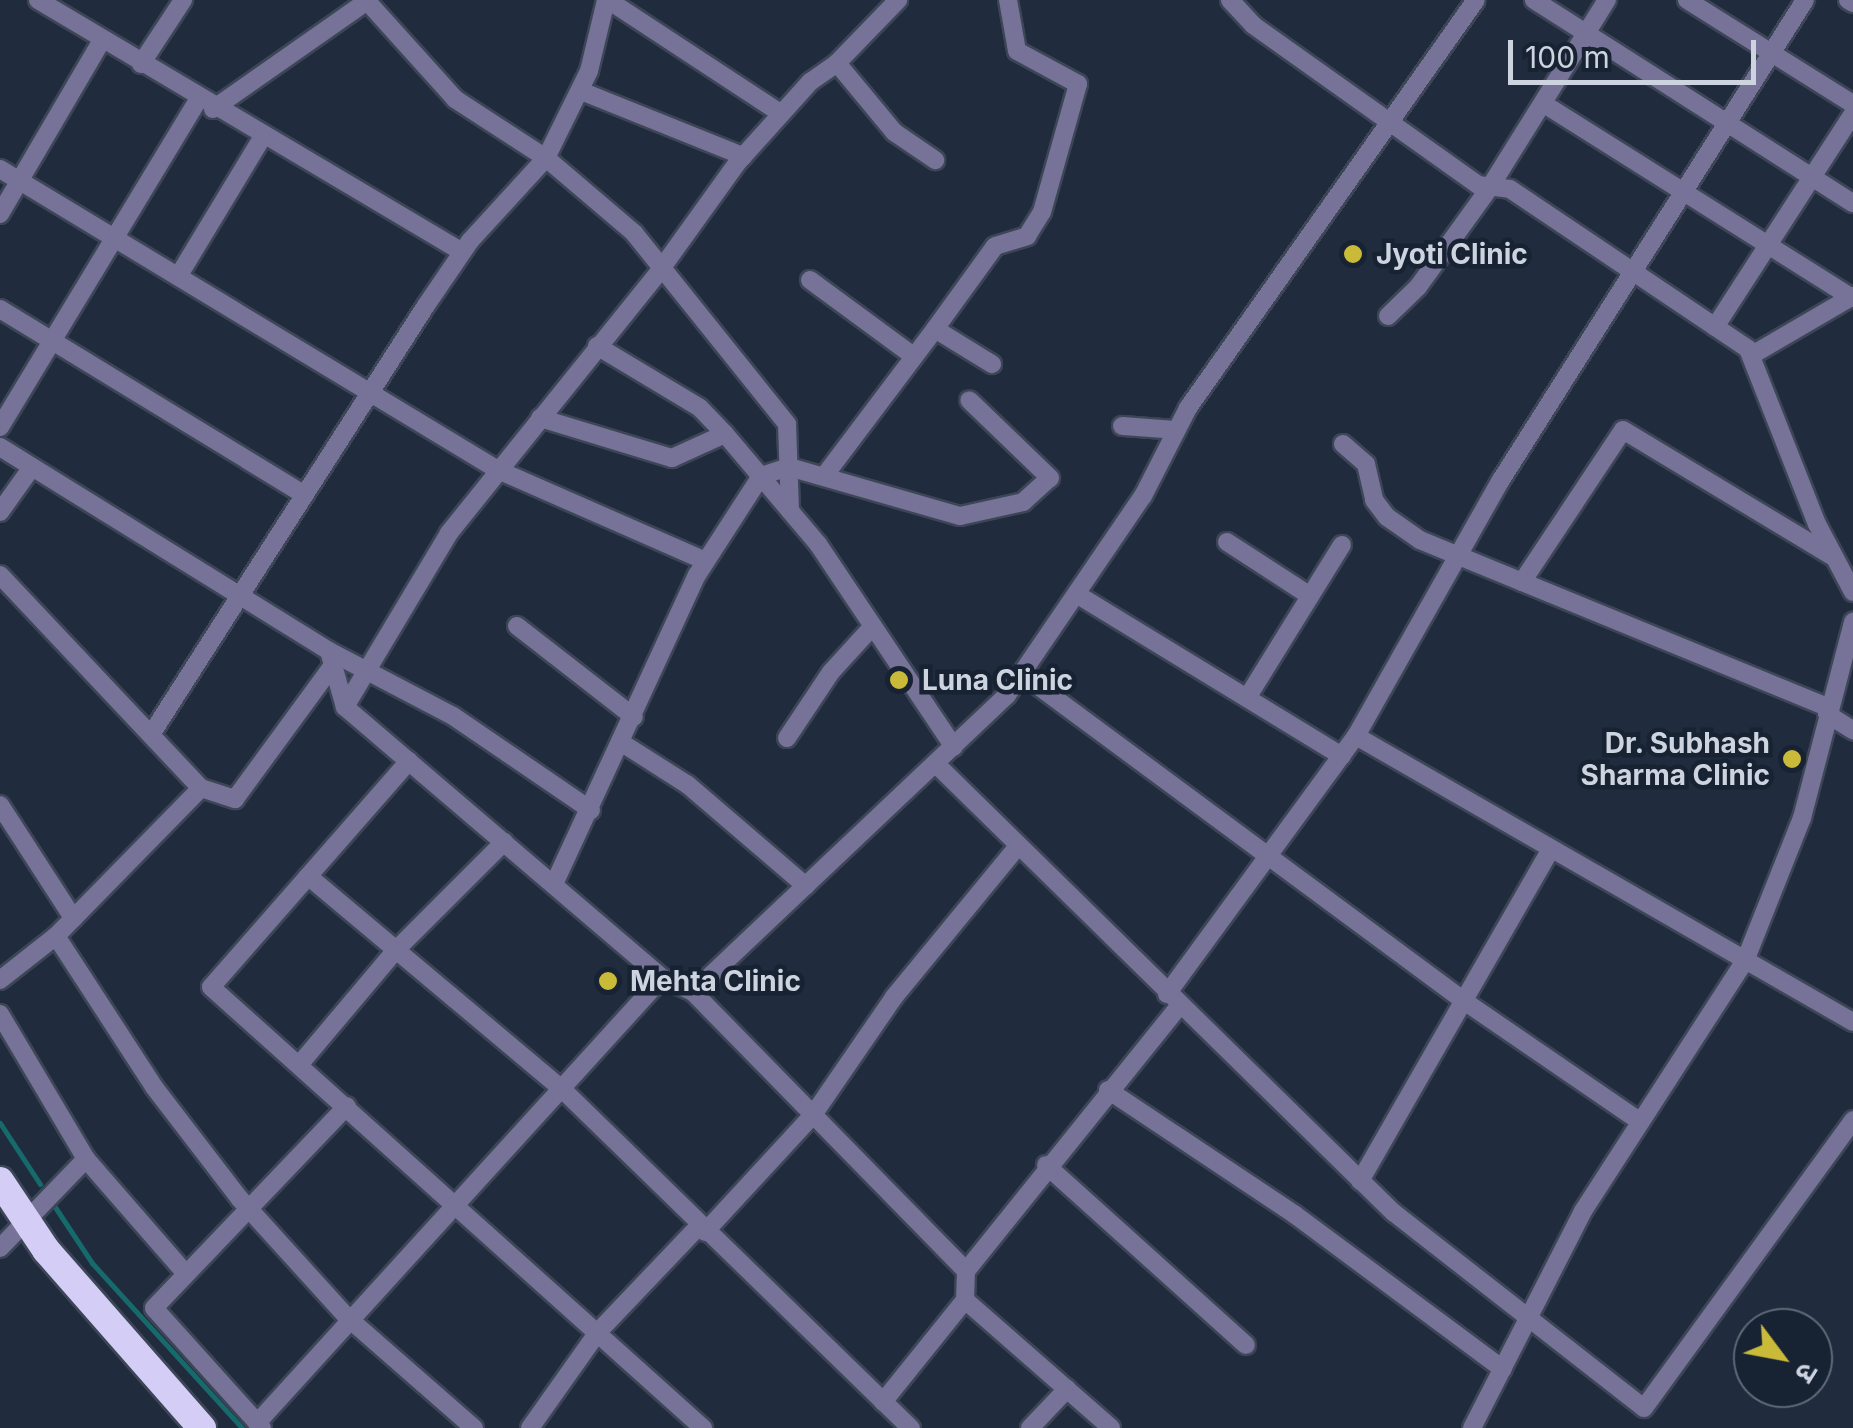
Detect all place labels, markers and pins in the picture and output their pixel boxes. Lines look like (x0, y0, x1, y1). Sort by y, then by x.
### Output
place label: Jyoti Clinic (1376, 237, 1528, 271)
marker: Jyoti Clinic (1340, 241, 1366, 267)
place label: Luna Clinic (922, 663, 1073, 697)
marker: Luna Clinic (886, 667, 912, 693)
place label: Dr. Subhash Sharma Clinic (1581, 726, 1770, 792)
marker: Dr. Subhash Sharma Clinic (1779, 746, 1805, 772)
place label: Mehta Clinic (630, 964, 801, 998)
marker: Mehta Clinic (595, 968, 621, 994)

